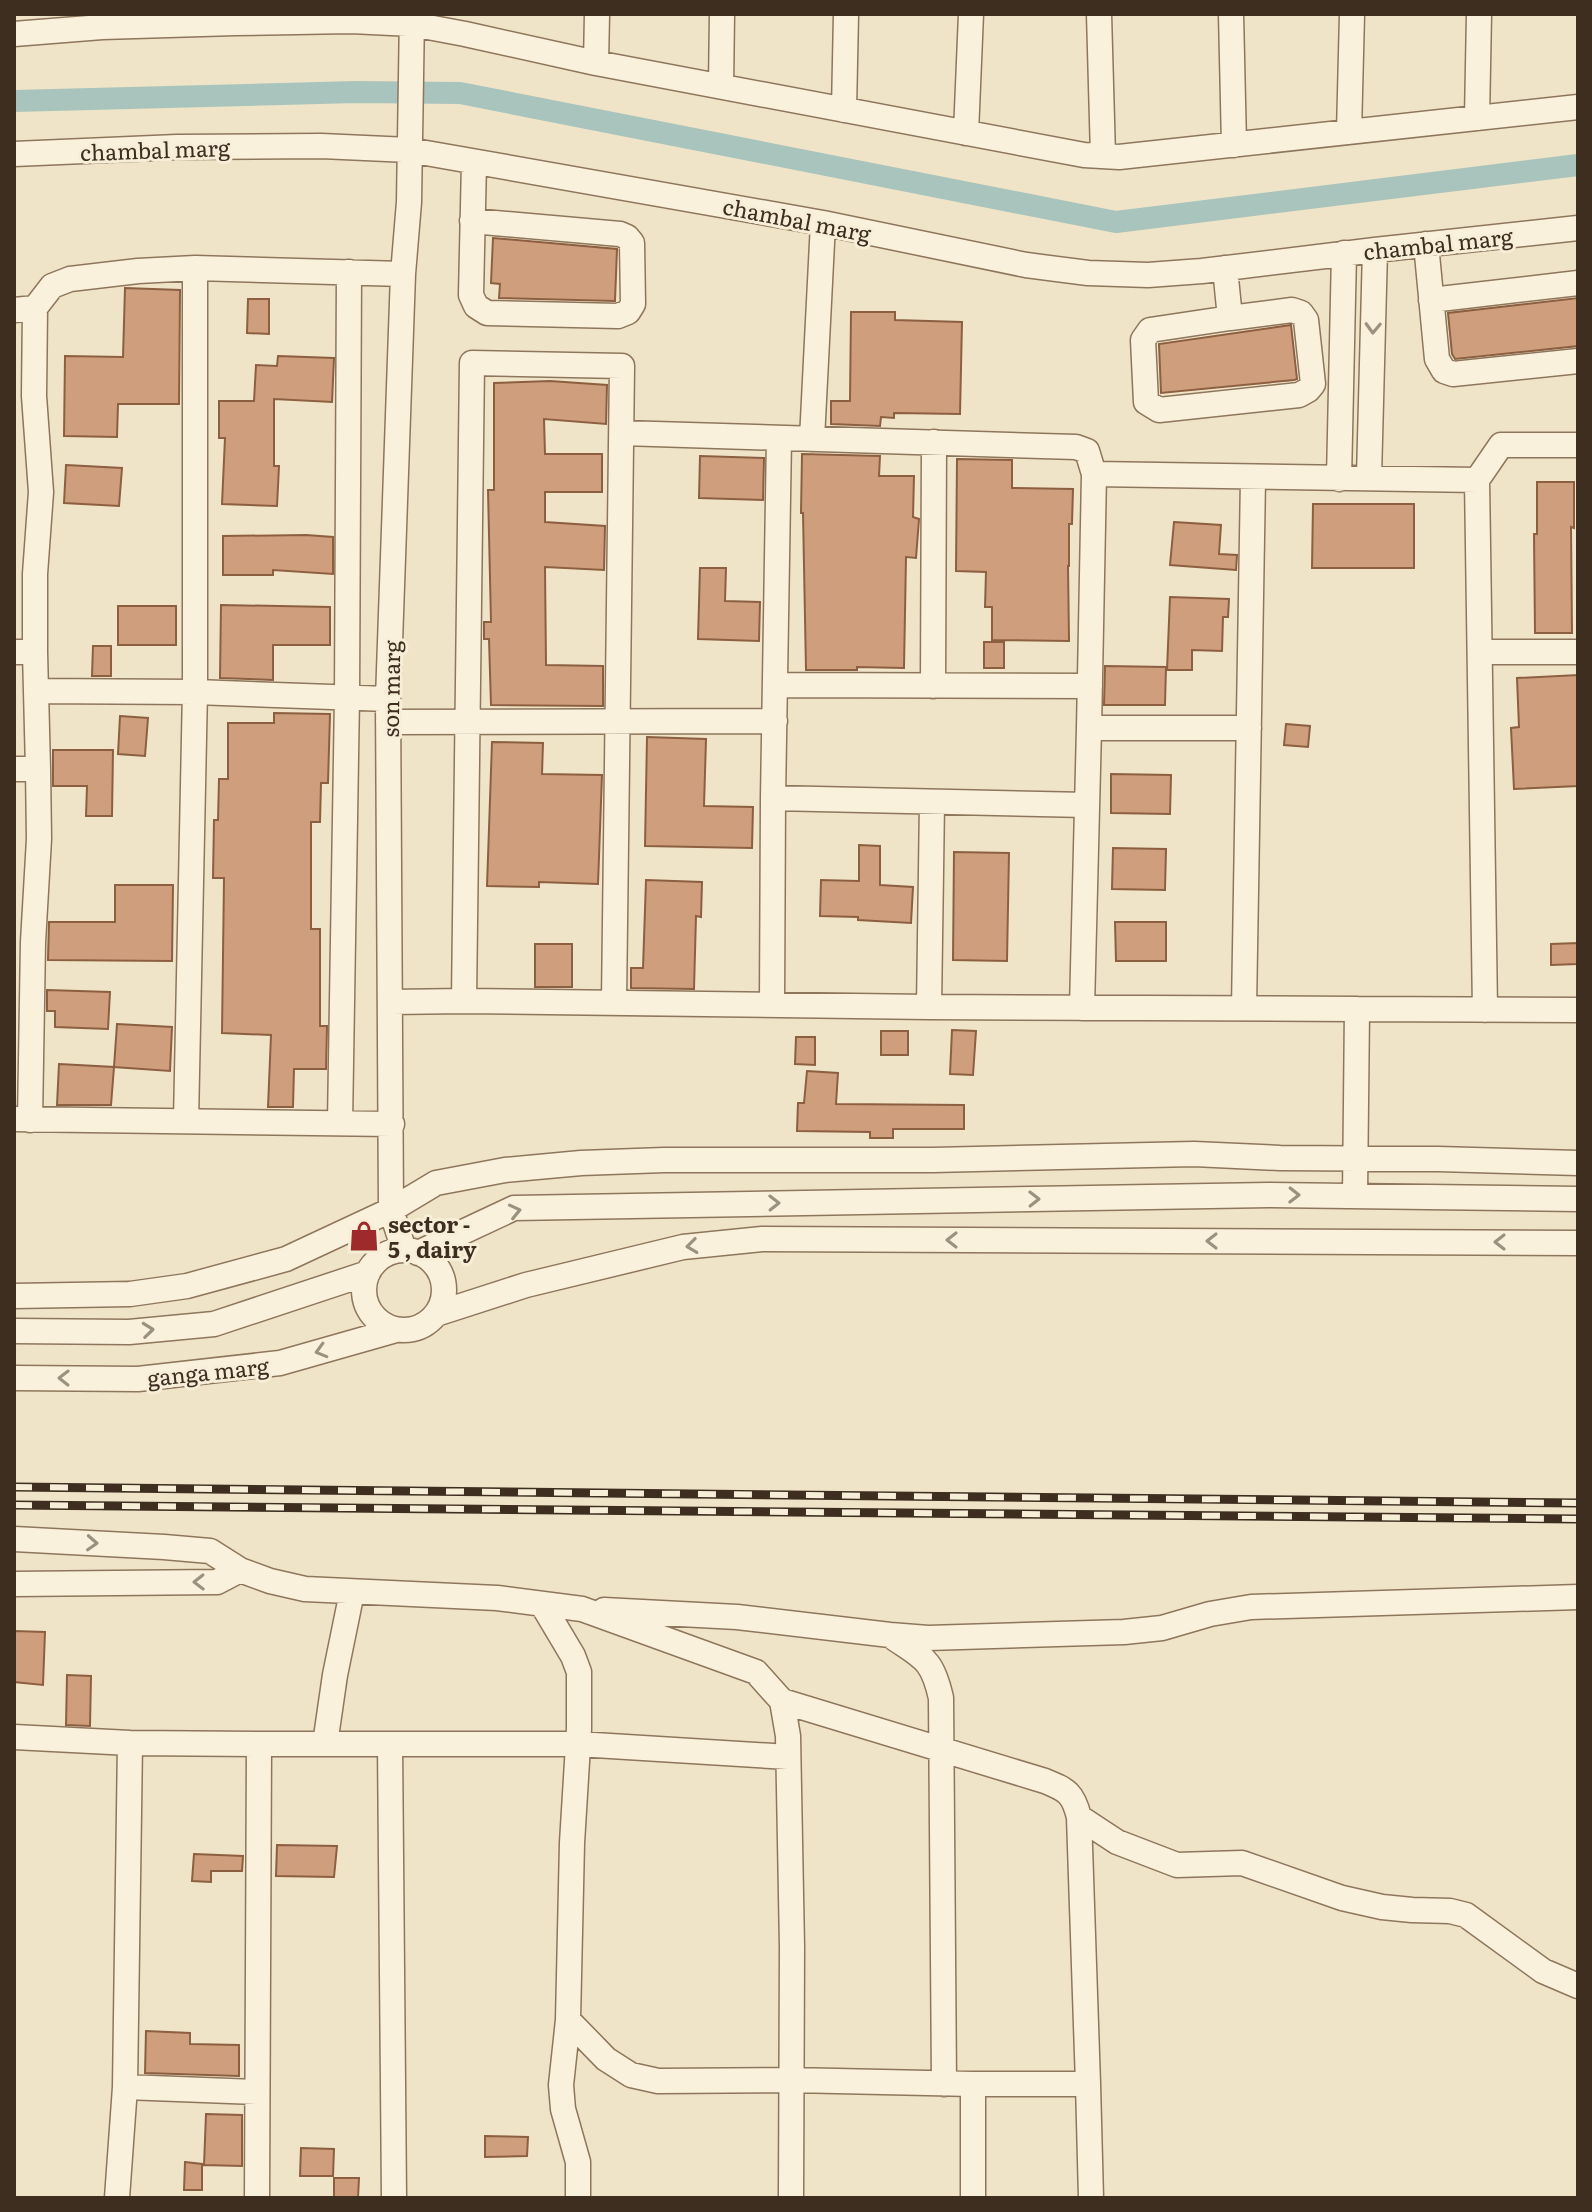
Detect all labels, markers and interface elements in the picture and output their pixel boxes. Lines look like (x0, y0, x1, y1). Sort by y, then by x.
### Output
street label: chambal marg (79, 130, 231, 168)
street label: chambal marg (720, 188, 875, 250)
street label: chambal marg (1362, 219, 1515, 267)
one-way arrow (1364, 322, 1381, 335)
street label: son marg (373, 639, 407, 738)
one-way arrow (1288, 1186, 1301, 1204)
one-way arrow (1028, 1190, 1041, 1208)
one-way arrow (768, 1195, 781, 1212)
one-way arrow (508, 1203, 521, 1220)
place label: sector - 5 , dairy (388, 1207, 477, 1265)
shop icon: sector - 5 , dairy (347, 1219, 381, 1253)
one-way arrow (945, 1231, 958, 1249)
one-way arrow (1205, 1232, 1218, 1250)
one-way arrow (1493, 1233, 1506, 1251)
one-way arrow (686, 1237, 699, 1254)
one-way arrow (142, 1322, 155, 1339)
one-way arrow (315, 1342, 329, 1358)
street label: ganga marg (145, 1348, 271, 1394)
one-way arrow (57, 1370, 70, 1387)
one-way arrow (86, 1534, 99, 1551)
one-way arrow (192, 1574, 205, 1591)

